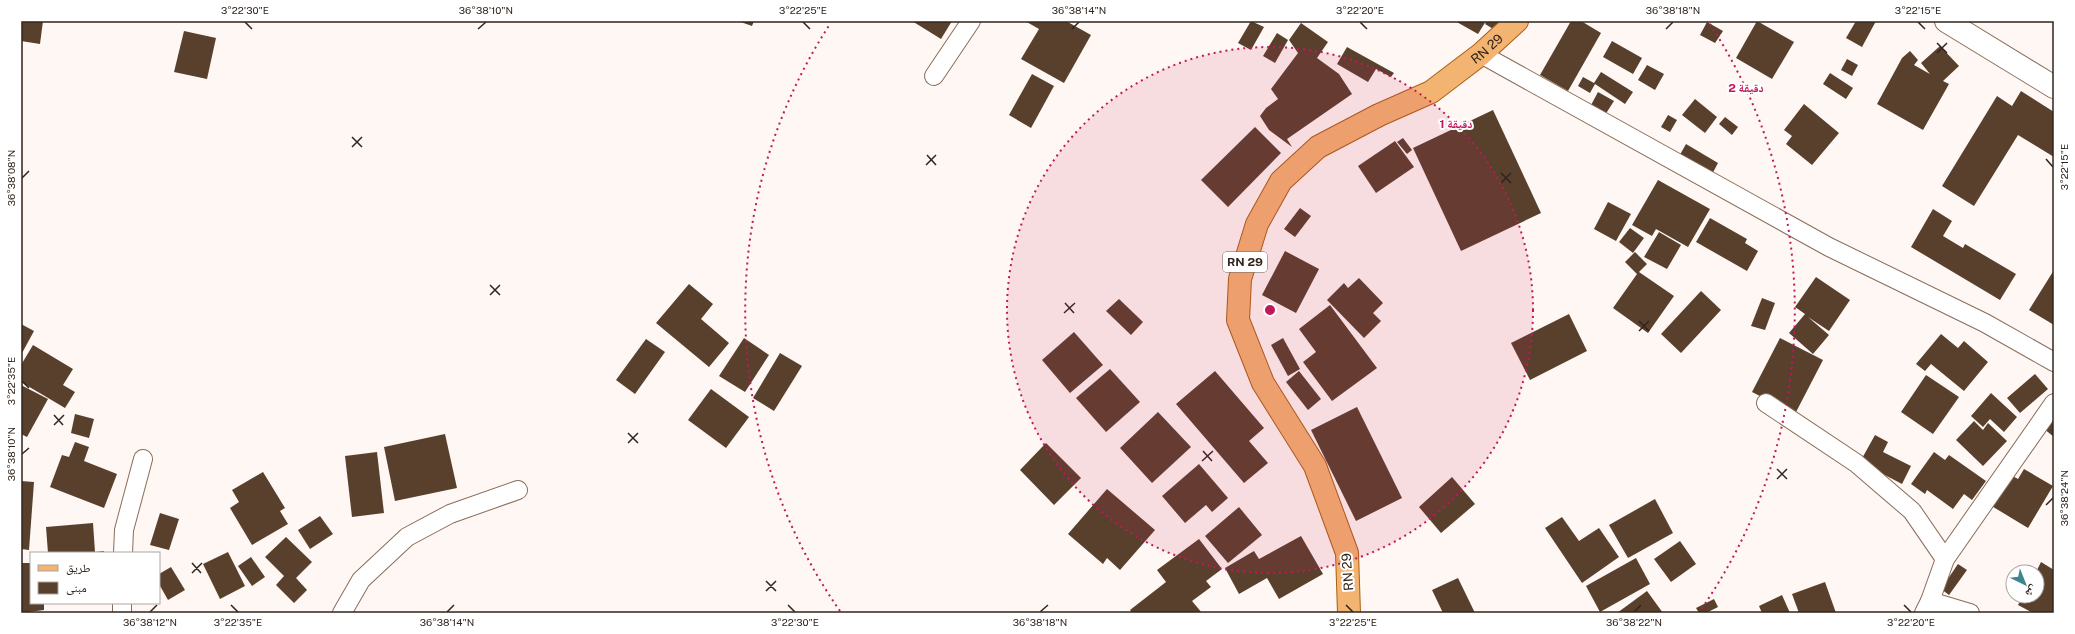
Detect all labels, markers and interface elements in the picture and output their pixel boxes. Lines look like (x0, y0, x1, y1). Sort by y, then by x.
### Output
text: 3°22'30"E (221, 4, 269, 16)
text: 36°38'10"N (459, 4, 513, 16)
text: 3°22'25"E (779, 4, 827, 16)
text: 36°38'14"N (1052, 4, 1106, 16)
text: 3°22'20"E (1336, 4, 1384, 16)
text: 36°38'18"N (1646, 4, 1700, 16)
text: 3°22'15"E (1895, 4, 1941, 16)
street label: RN 29 (1468, 31, 1506, 67)
text: 2 دقيقة (1728, 81, 1764, 95)
text: 1 دقيقة (1439, 117, 1473, 131)
text: 3°22'15"E (2058, 144, 2070, 190)
text: 36°38'08"N (5, 150, 17, 206)
road number: RN 29 (1223, 252, 1267, 272)
centre of rings (1263, 303, 1277, 317)
text: 3°22'35"E (5, 357, 17, 405)
text: 36°38'10"N (5, 427, 17, 481)
text: 36°38'24"N (2058, 470, 2070, 526)
legend (30, 552, 160, 604)
street label: RN 29 (1339, 553, 1356, 591)
text: طريق (66, 561, 91, 575)
north arrow (2005, 564, 2045, 604)
text: مبنى (66, 581, 87, 595)
text: ش (2022, 581, 2040, 600)
text: 36°38'12"N (123, 616, 177, 628)
text: 3°22'35"E (214, 616, 262, 628)
text: 36°38'14"N (420, 616, 474, 628)
text: 3°22'30"E (771, 616, 819, 628)
text: 36°38'18"N (1013, 616, 1067, 628)
text: 3°22'25"E (1329, 616, 1377, 628)
text: 36°38'22"N (1606, 616, 1662, 628)
text: 3°22'20"E (1887, 616, 1935, 628)

